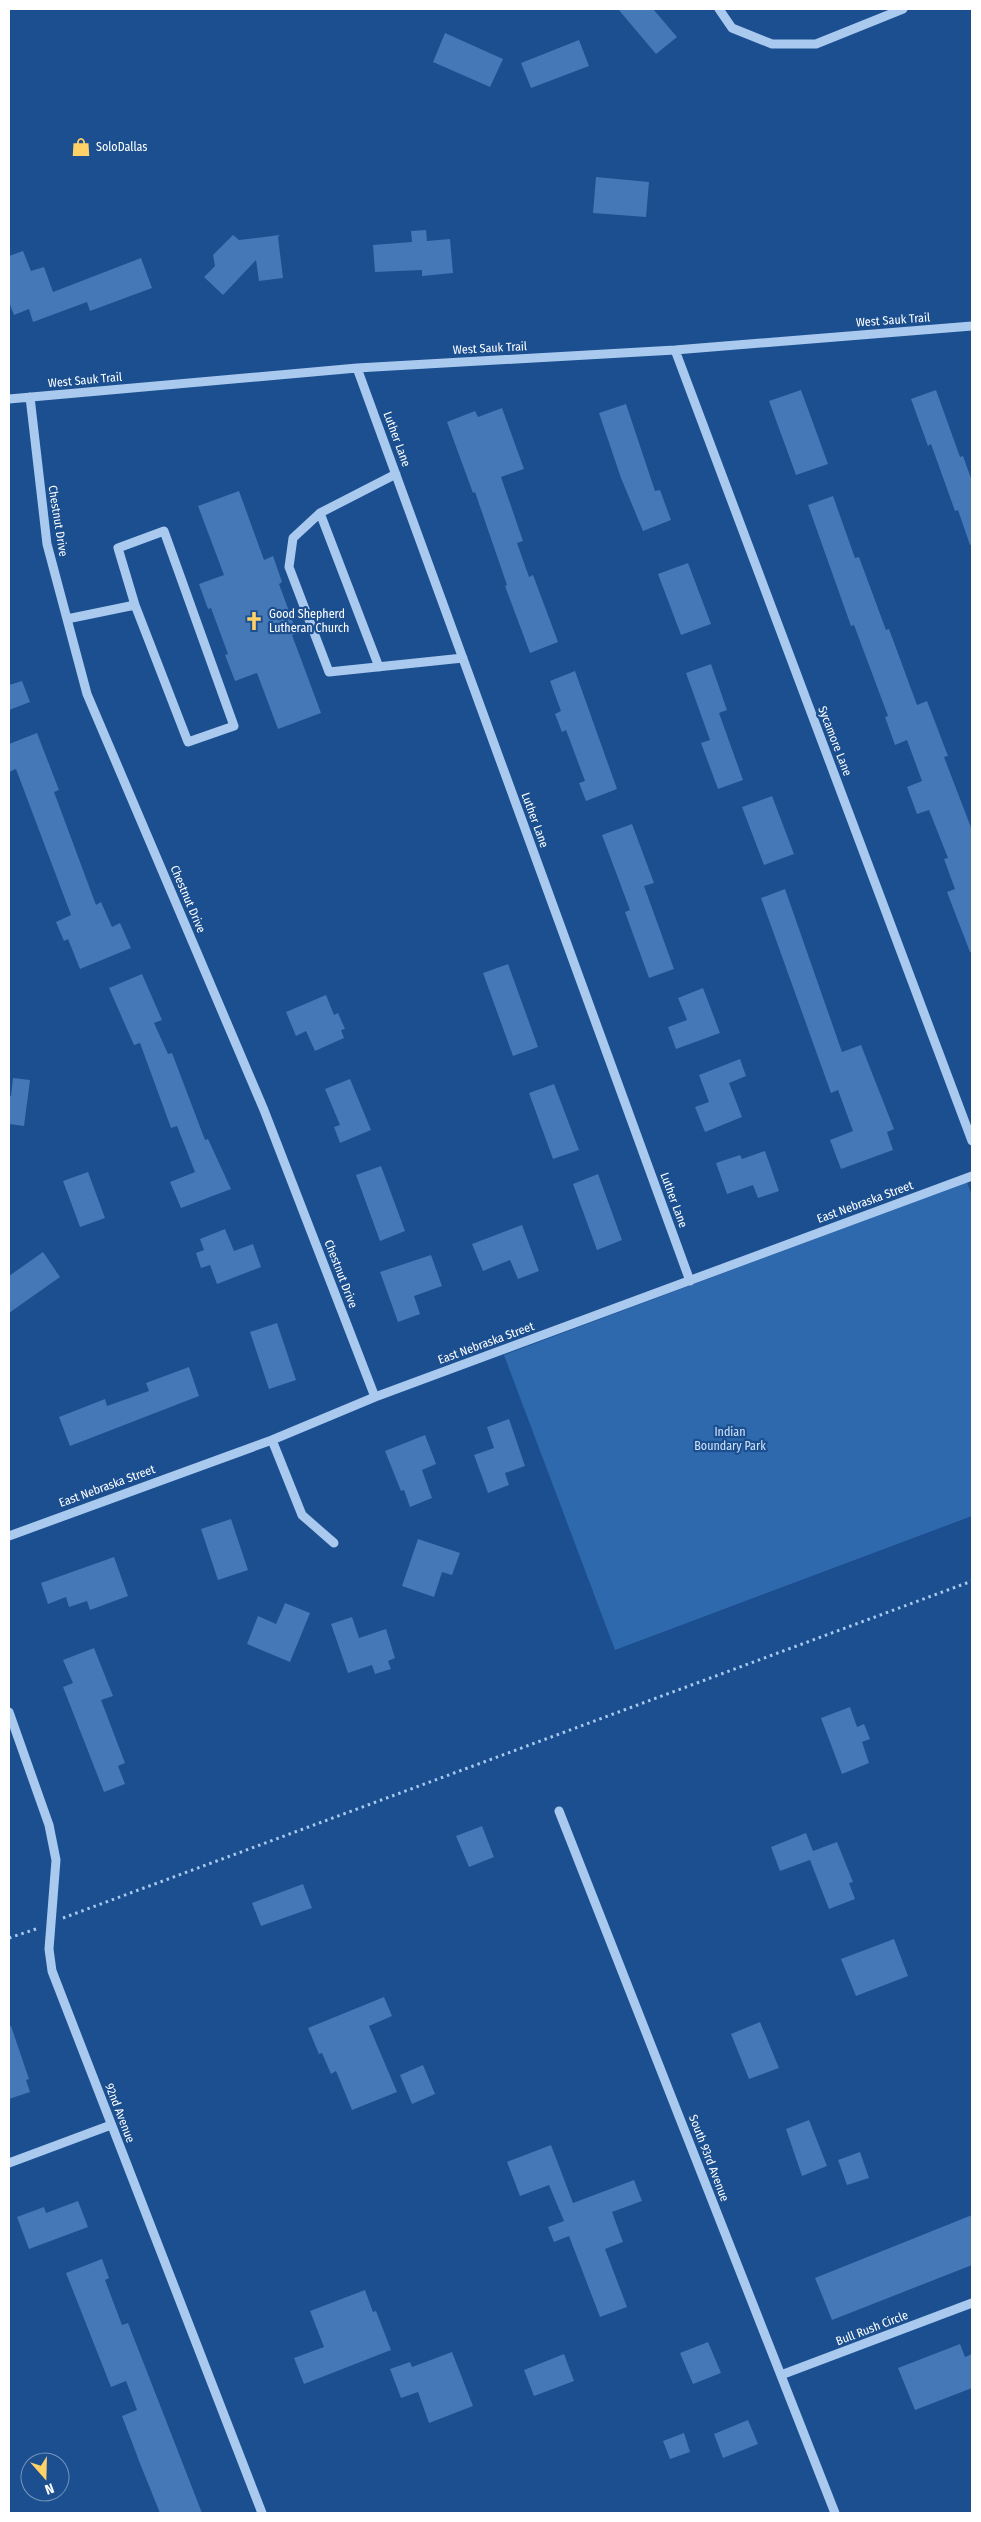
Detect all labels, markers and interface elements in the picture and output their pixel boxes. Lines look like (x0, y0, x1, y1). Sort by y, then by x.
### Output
shop icon: SoloDallas (70, 136, 92, 158)
place label: SoloDallas (96, 140, 148, 154)
street label: West Sauk Trail (855, 310, 931, 330)
street label: West Sauk Trail (453, 339, 527, 357)
street label: West Sauk Trail (47, 370, 123, 390)
street label: Luther Lane (381, 409, 414, 469)
street label: Chestnut Drive (45, 484, 71, 558)
place label: Good Shepherd Lutheran Church (269, 607, 349, 635)
church icon: Good Shepherd Lutheran Church (243, 610, 265, 632)
street label: Sycamore Lane (815, 704, 855, 778)
street label: Luther Lane (519, 790, 552, 850)
street label: Chestnut Drive (167, 863, 209, 935)
street label: Luther Lane (658, 1170, 691, 1230)
street label: East Nebraska Street (815, 1178, 915, 1226)
street label: Chestnut Drive (322, 1238, 360, 1310)
street label: East Nebraska Street (436, 1319, 536, 1367)
park label: Indian Boundary Park (694, 1425, 766, 1453)
street label: East Nebraska Street (57, 1462, 157, 1510)
street label: 92nd Avenue (102, 2081, 138, 2145)
street label: South 93rd Avenue (686, 2113, 732, 2203)
street label: Bull Rush Circle (834, 2308, 910, 2348)
north arrow (20, 2452, 70, 2502)
text: N (42, 2479, 56, 2498)

